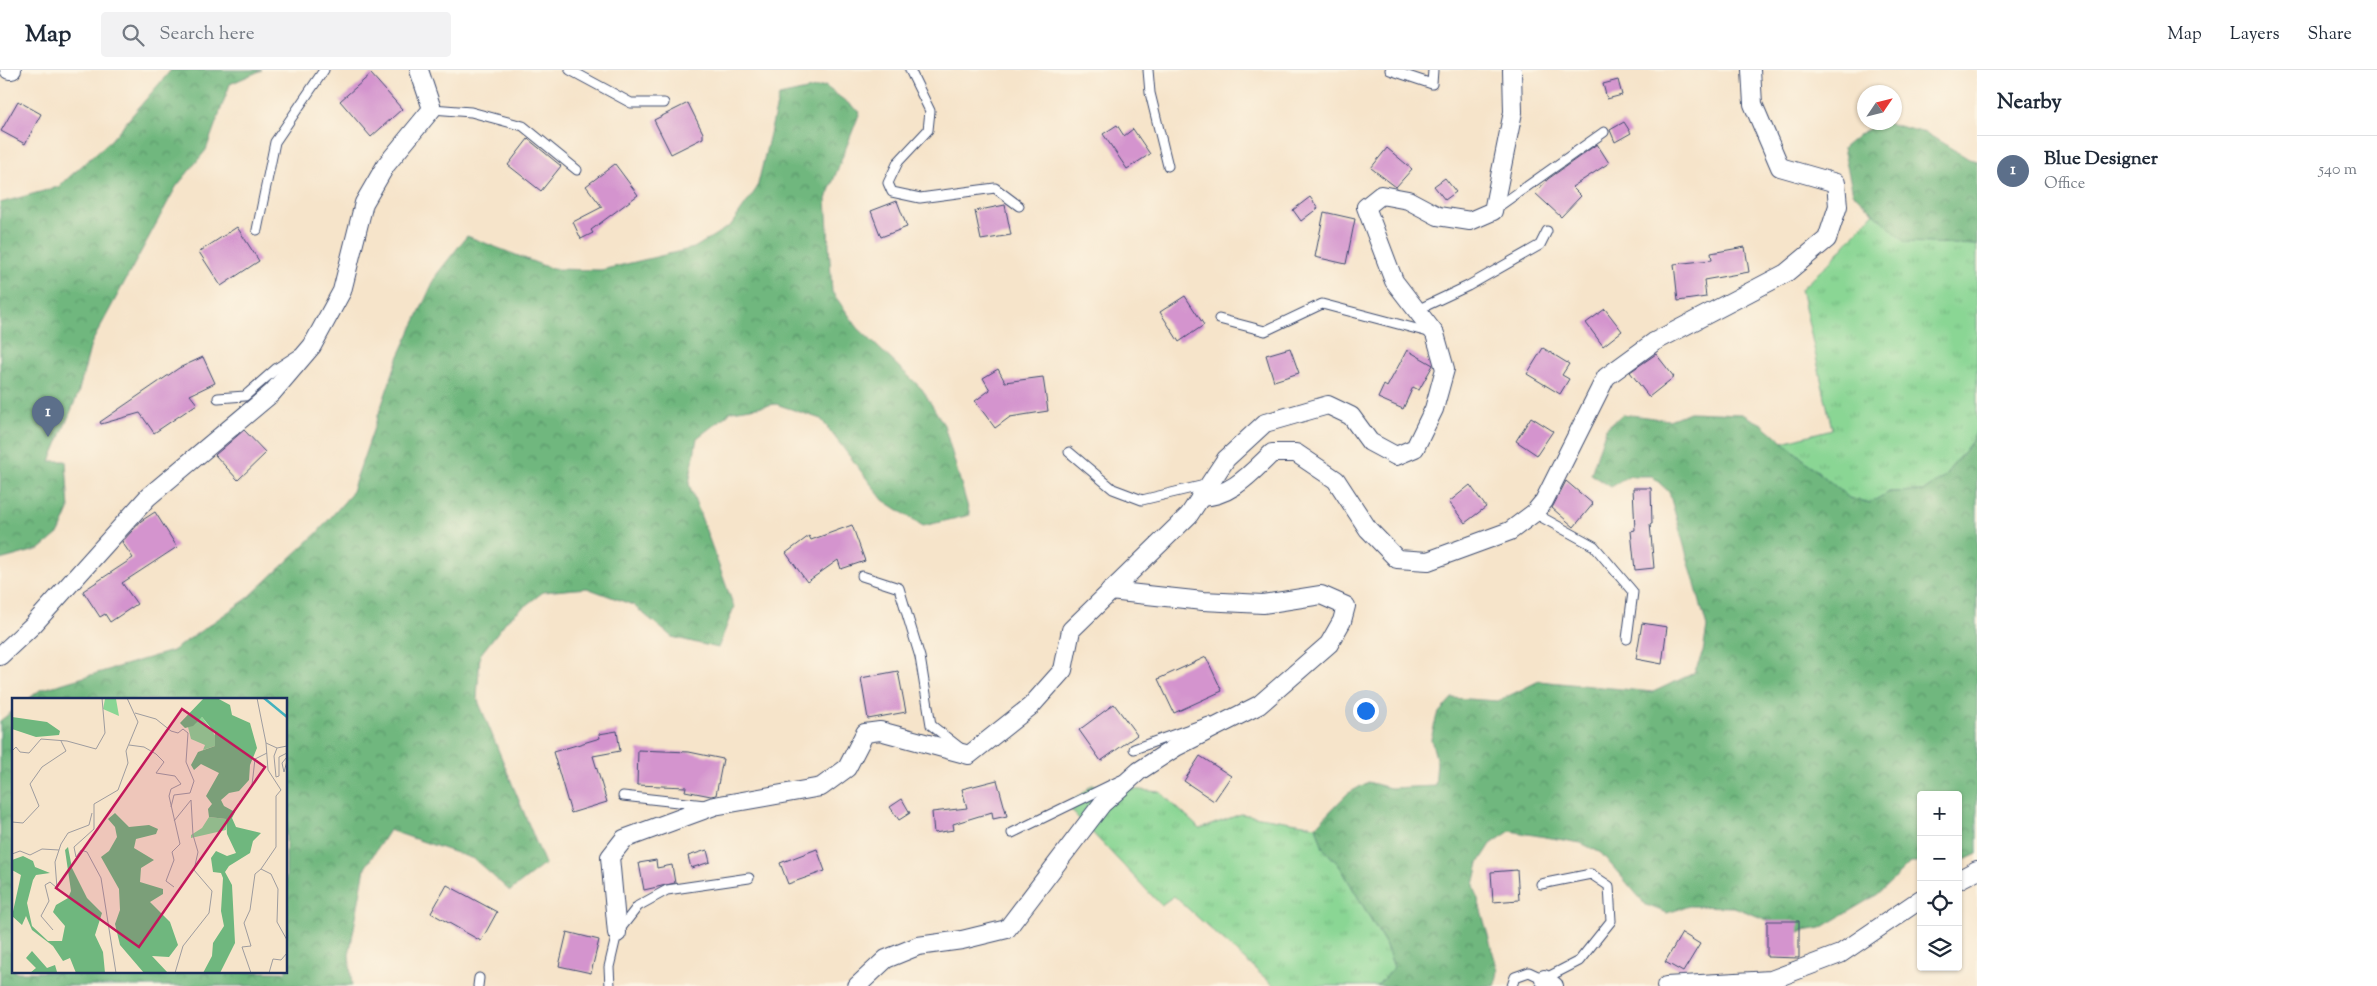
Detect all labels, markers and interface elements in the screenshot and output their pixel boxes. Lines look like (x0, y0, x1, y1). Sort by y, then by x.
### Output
search box (101, 12, 451, 57)
text: Map (25, 18, 71, 52)
icon: search (119, 21, 147, 49)
text: Search here (159, 21, 255, 48)
text: Map (2167, 22, 2202, 48)
text: Layers (2230, 22, 2280, 48)
text: Share (2308, 22, 2352, 48)
north arrow (1857, 85, 1902, 130)
text: Nearby (1997, 88, 2062, 118)
text: Blue Designer (2044, 146, 2158, 173)
text: 1 (2010, 159, 2016, 182)
text: 540 m (2319, 159, 2357, 182)
text: Office (2044, 173, 2085, 196)
pin: 1 (32, 396, 64, 437)
inset map (12, 698, 288, 974)
your location (1353, 698, 1379, 724)
map controls (1917, 791, 1962, 971)
button: + (1917, 791, 1962, 836)
button: − (1917, 836, 1962, 881)
button: locate (1917, 881, 1962, 926)
button: layers (1917, 926, 1962, 971)

